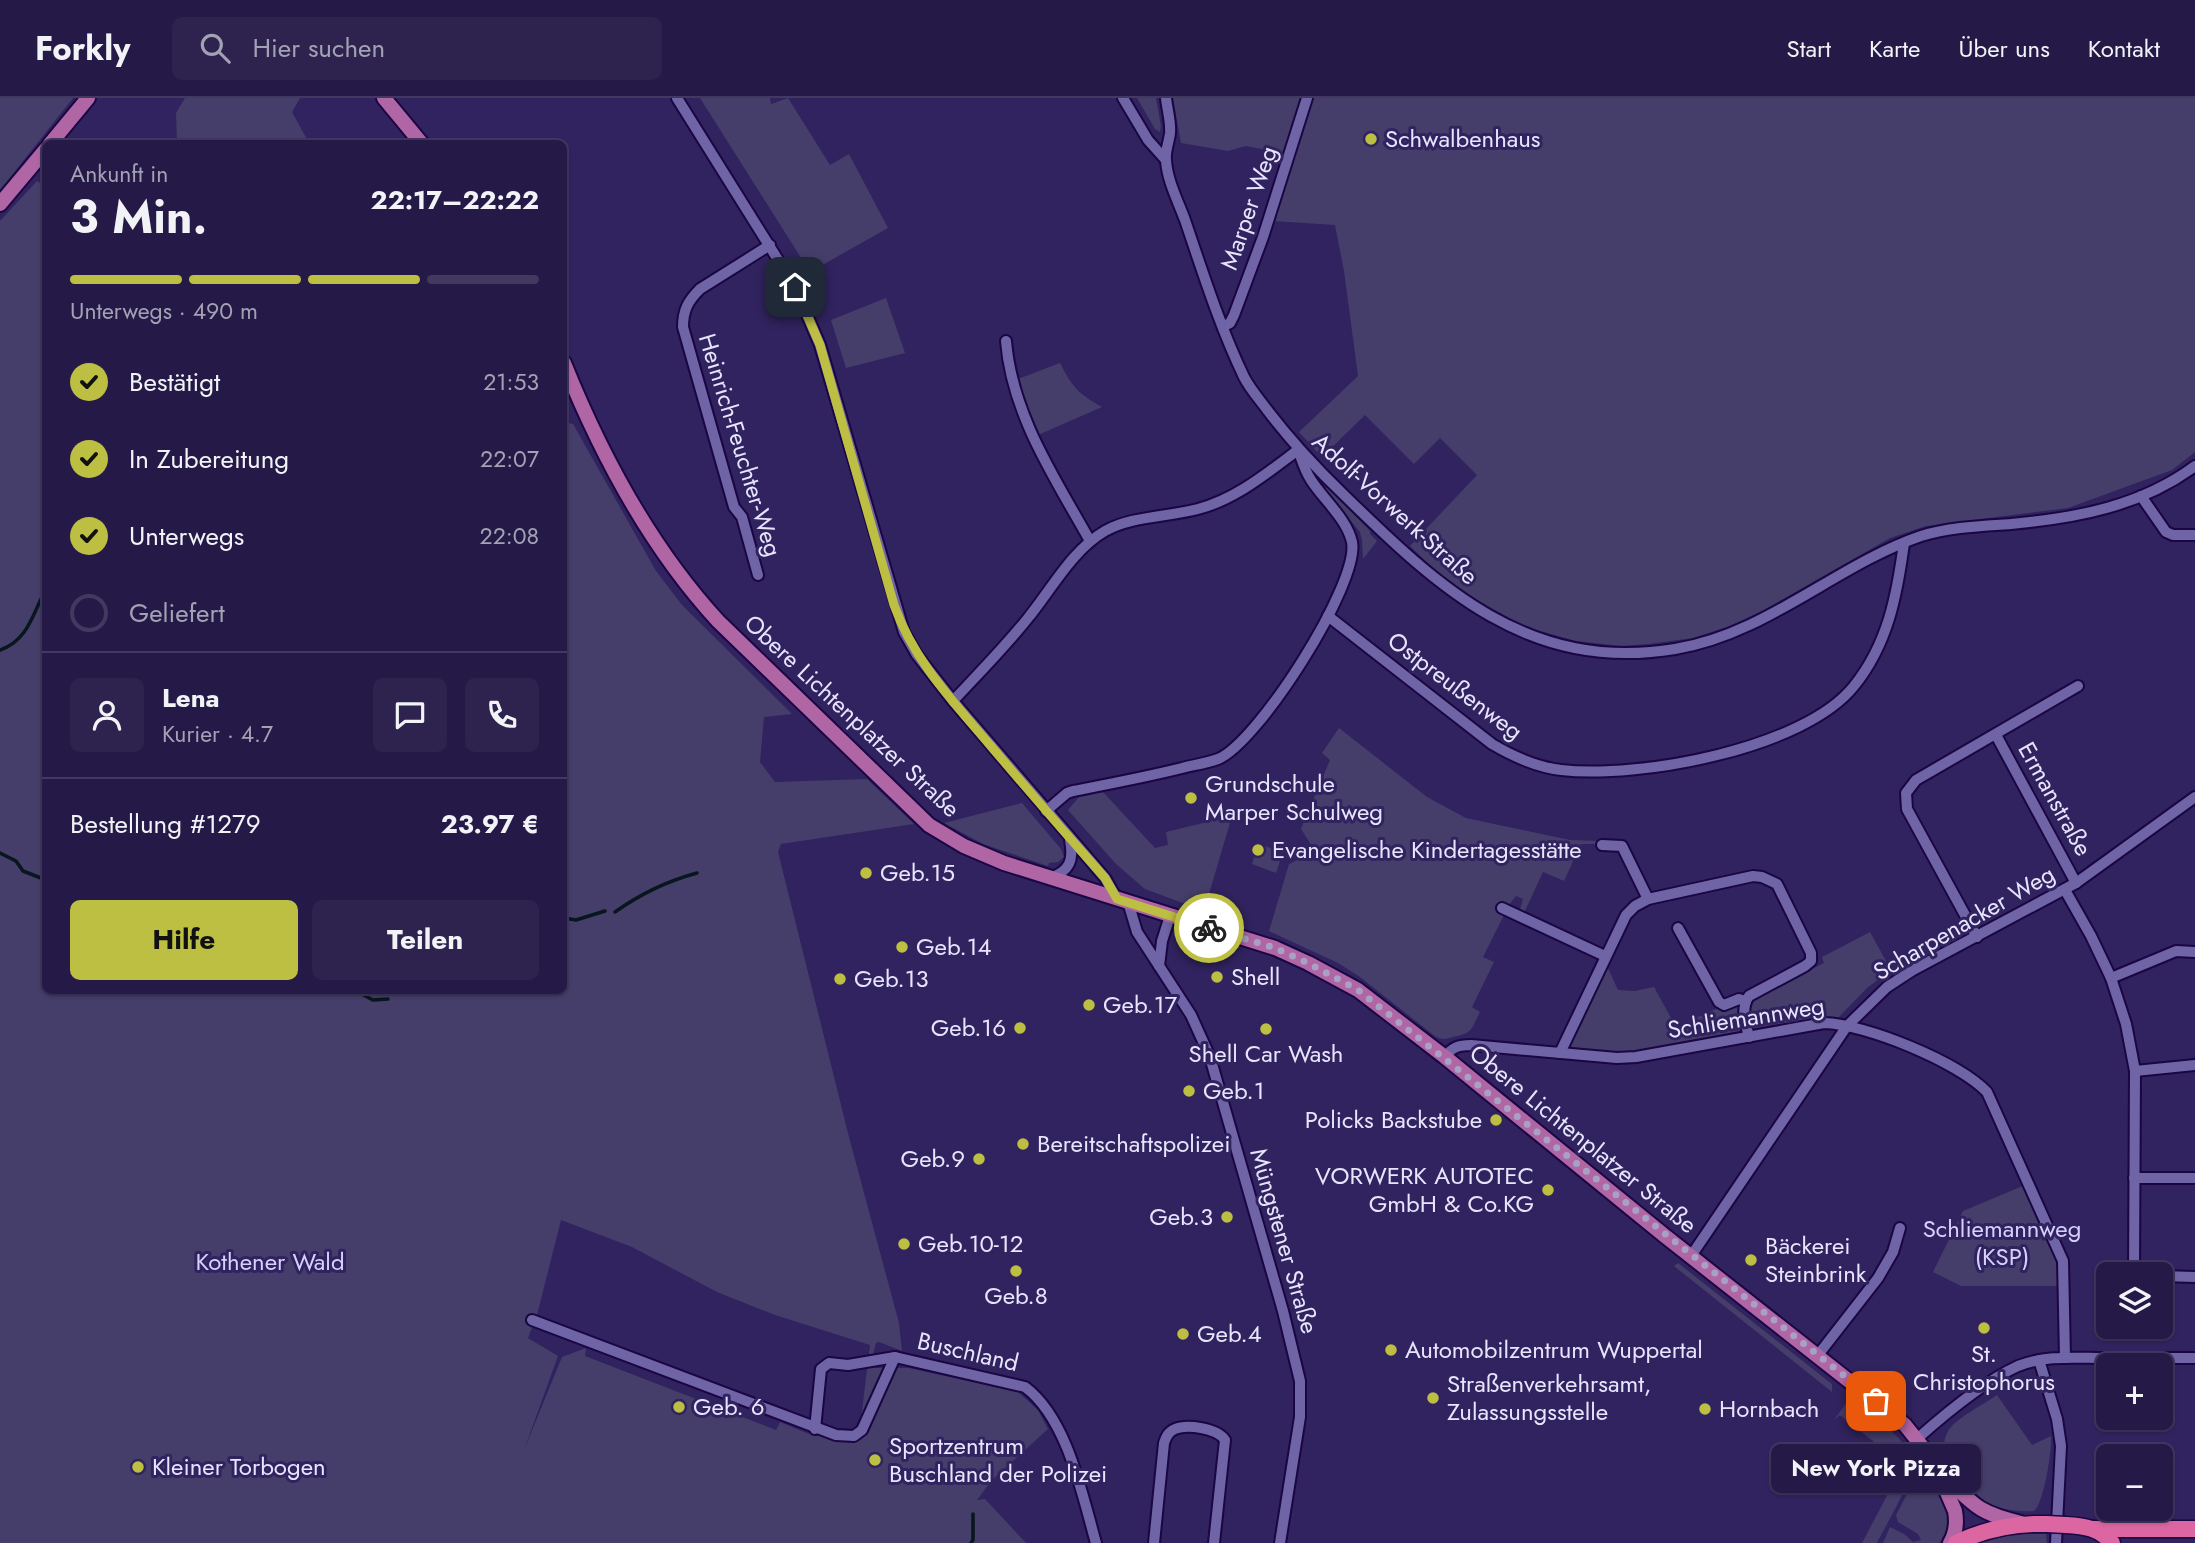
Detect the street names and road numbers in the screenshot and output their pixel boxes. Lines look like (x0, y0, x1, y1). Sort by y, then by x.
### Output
street label: Marper Weg (1211, 141, 1286, 274)
street label: Heinrich-Feuchter-Weg (690, 329, 791, 561)
street label: Adolf-Vorwerk-Straße (1305, 424, 1486, 593)
street label: Obere Lichtenplatzer Straße (737, 606, 968, 825)
street label: Ostpreußenweg (1380, 623, 1530, 748)
street label: Ermanstraße (2010, 735, 2101, 862)
street label: Scharpenacker Weg (1866, 856, 2061, 989)
street label: Schliemannweg (1665, 988, 1827, 1047)
street label: Obere Lichtenplatzer Straße (1462, 1036, 1705, 1242)
street label: Müngstener Straße (1241, 1144, 1328, 1338)
street label: Buschland (914, 1323, 1022, 1380)

